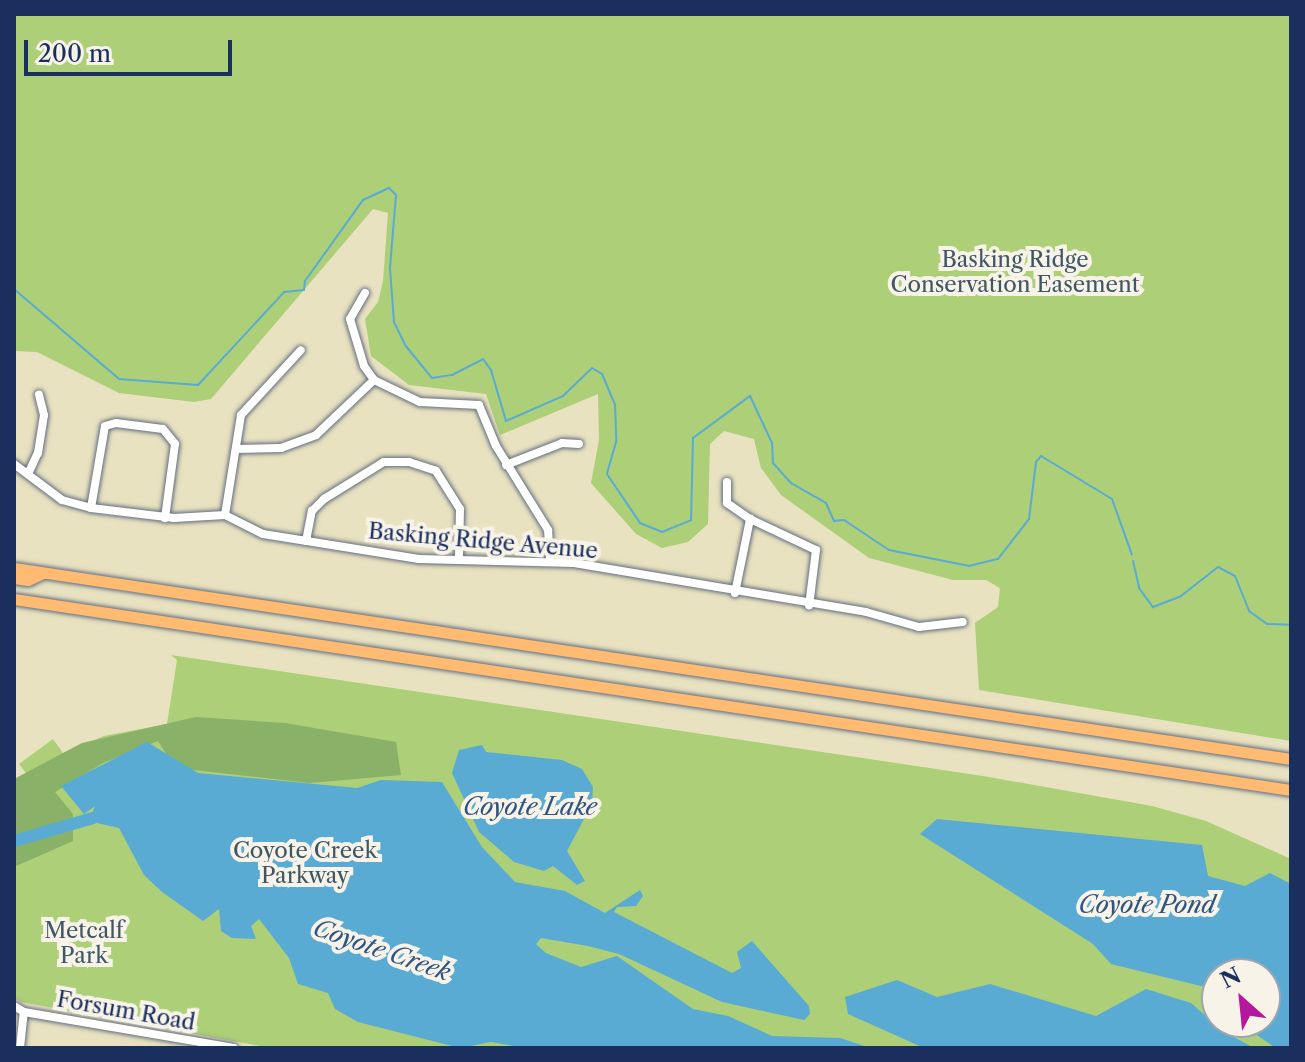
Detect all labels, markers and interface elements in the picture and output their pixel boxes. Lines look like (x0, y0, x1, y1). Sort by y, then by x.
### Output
scale bar (28, 24, 236, 74)
text: 200 m (38, 39, 111, 68)
park label: Basking Ridge Conservation Easement (891, 246, 1139, 298)
street label: Basking Ridge Avenue (367, 518, 599, 564)
water label: Coyote Lake (463, 793, 597, 821)
park label: Coyote Creek Parkway (233, 837, 377, 888)
water label: Coyote Pond (1079, 891, 1215, 919)
water label: Coyote Creek (310, 913, 454, 987)
park label: Metcalf Park (44, 917, 124, 968)
north arrow (1201, 958, 1281, 1038)
text: N (1216, 962, 1245, 994)
street label: Forsum Road (55, 986, 197, 1036)

